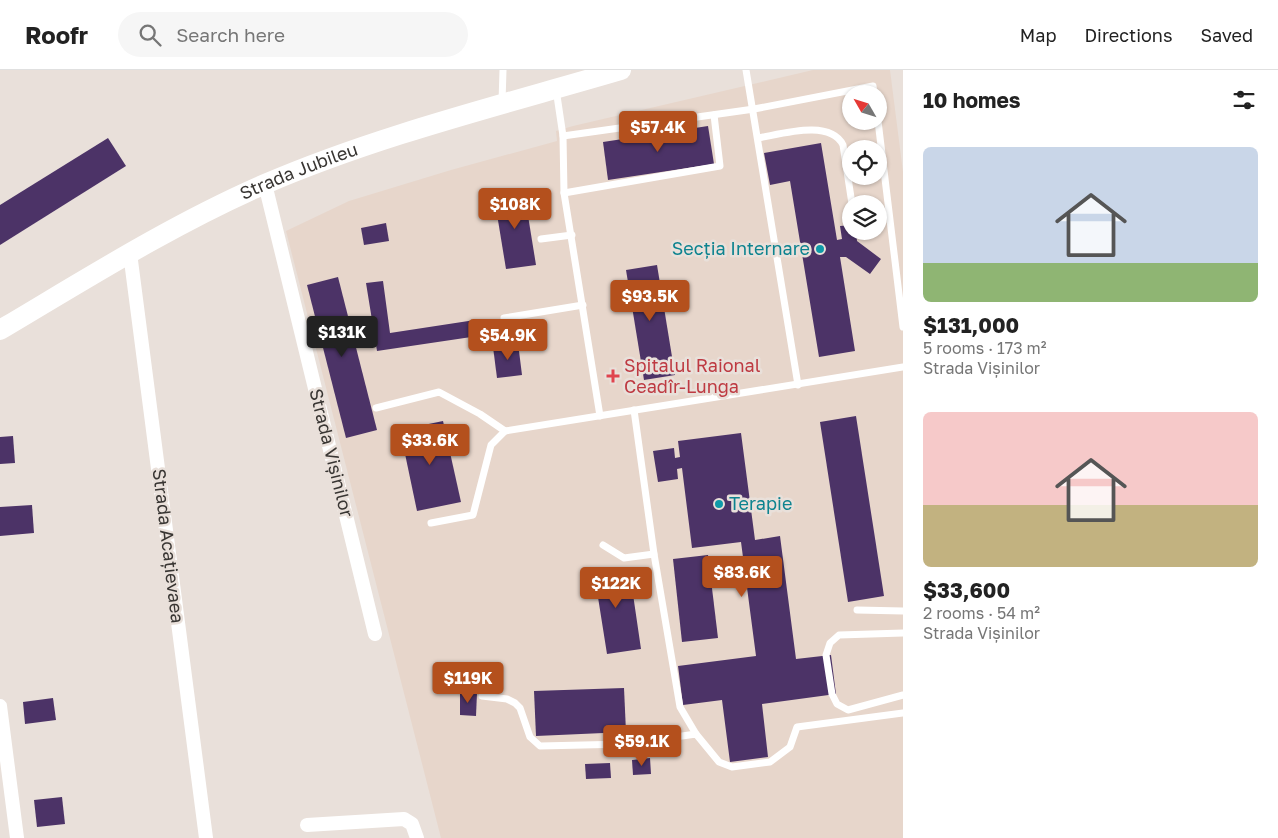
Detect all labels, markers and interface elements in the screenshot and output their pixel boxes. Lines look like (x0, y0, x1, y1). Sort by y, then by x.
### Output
search box (118, 12, 468, 57)
text: Roofr (25, 20, 88, 49)
icon: search (136, 21, 164, 49)
text: Search here (176, 23, 285, 46)
text: Map (1020, 24, 1056, 46)
text: Directions (1084, 24, 1172, 46)
text: Saved (1200, 24, 1253, 46)
north arrow (842, 85, 888, 130)
map controls (842, 85, 887, 240)
icon: filters (1230, 86, 1258, 114)
text: 10 homes (923, 87, 1021, 113)
pin: $57.4K (617, 111, 699, 153)
text: $57.4K (630, 117, 686, 137)
street label: Strada Jubileu (236, 137, 360, 204)
button: locate (842, 140, 887, 185)
icon: home (1046, 180, 1136, 270)
pin: $108K (480, 188, 550, 230)
text: $108K (489, 194, 541, 214)
button: layers (842, 195, 887, 240)
place label: Secția Internare (672, 237, 810, 259)
marker: Secția Internare (814, 243, 826, 255)
pin: $93.5K (609, 280, 691, 322)
text: $93.5K (621, 286, 679, 306)
text: $131,000 (923, 312, 1019, 338)
pin: $131K (307, 316, 377, 358)
pin: $54.9K (467, 318, 549, 361)
text: $131K (318, 322, 366, 342)
text: $54.9K (479, 325, 537, 345)
text: 5 rooms · 173 m² (923, 338, 1047, 358)
place label: Spitalul Raional Ceadîr-Lunga (624, 354, 761, 397)
text: Strada Vișinilor (923, 358, 1040, 378)
marker: Spitalul Raional Ceadîr-Lunga (606, 369, 620, 383)
street label: Strada Vișinilor (305, 386, 359, 519)
pin: $33.6K (389, 424, 471, 466)
text: $33.6K (401, 430, 459, 450)
icon: home (1046, 445, 1136, 535)
street label: Strada Acațievaea (149, 467, 189, 624)
place label: Terapie (729, 492, 792, 514)
marker: Terapie (713, 498, 725, 510)
pin: $83.6K (701, 556, 783, 598)
text: $83.6K (713, 562, 771, 582)
pin: $122K (581, 566, 651, 609)
text: $122K (591, 573, 641, 593)
text: $33,600 (923, 577, 1010, 603)
text: 2 rooms · 54 m² (923, 603, 1040, 623)
text: Strada Vișinilor (923, 623, 1040, 643)
pin: $119K (433, 662, 503, 704)
text: $119K (444, 668, 492, 688)
pin: $59.1K (601, 724, 683, 767)
text: $59.1K (614, 731, 670, 751)

